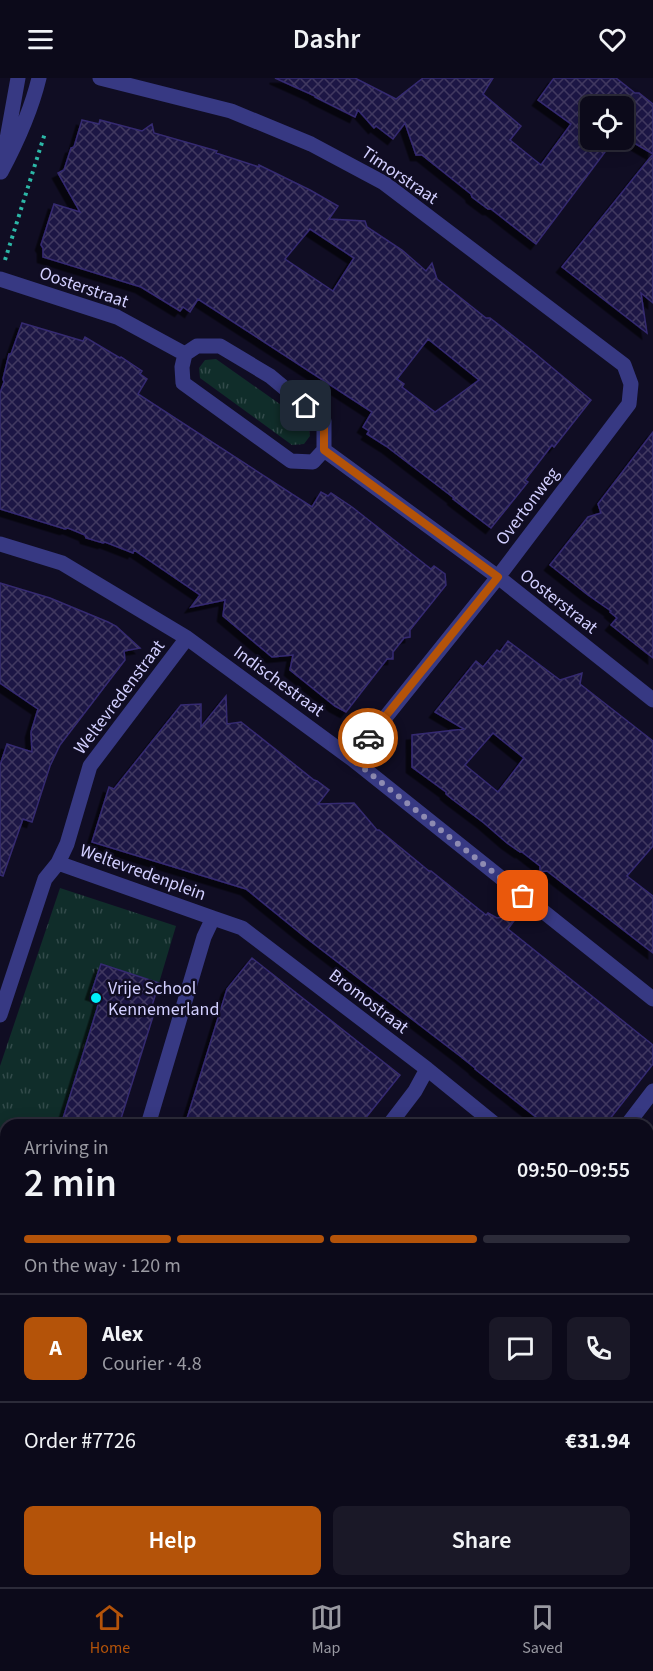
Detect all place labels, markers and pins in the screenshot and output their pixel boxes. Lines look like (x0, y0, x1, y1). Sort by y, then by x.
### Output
pin (280, 380, 331, 431)
pin (497, 870, 548, 921)
place label: Vrije School Kennemerland (108, 976, 219, 1022)
marker: Vrije School Kennemerland (89, 991, 103, 1005)

